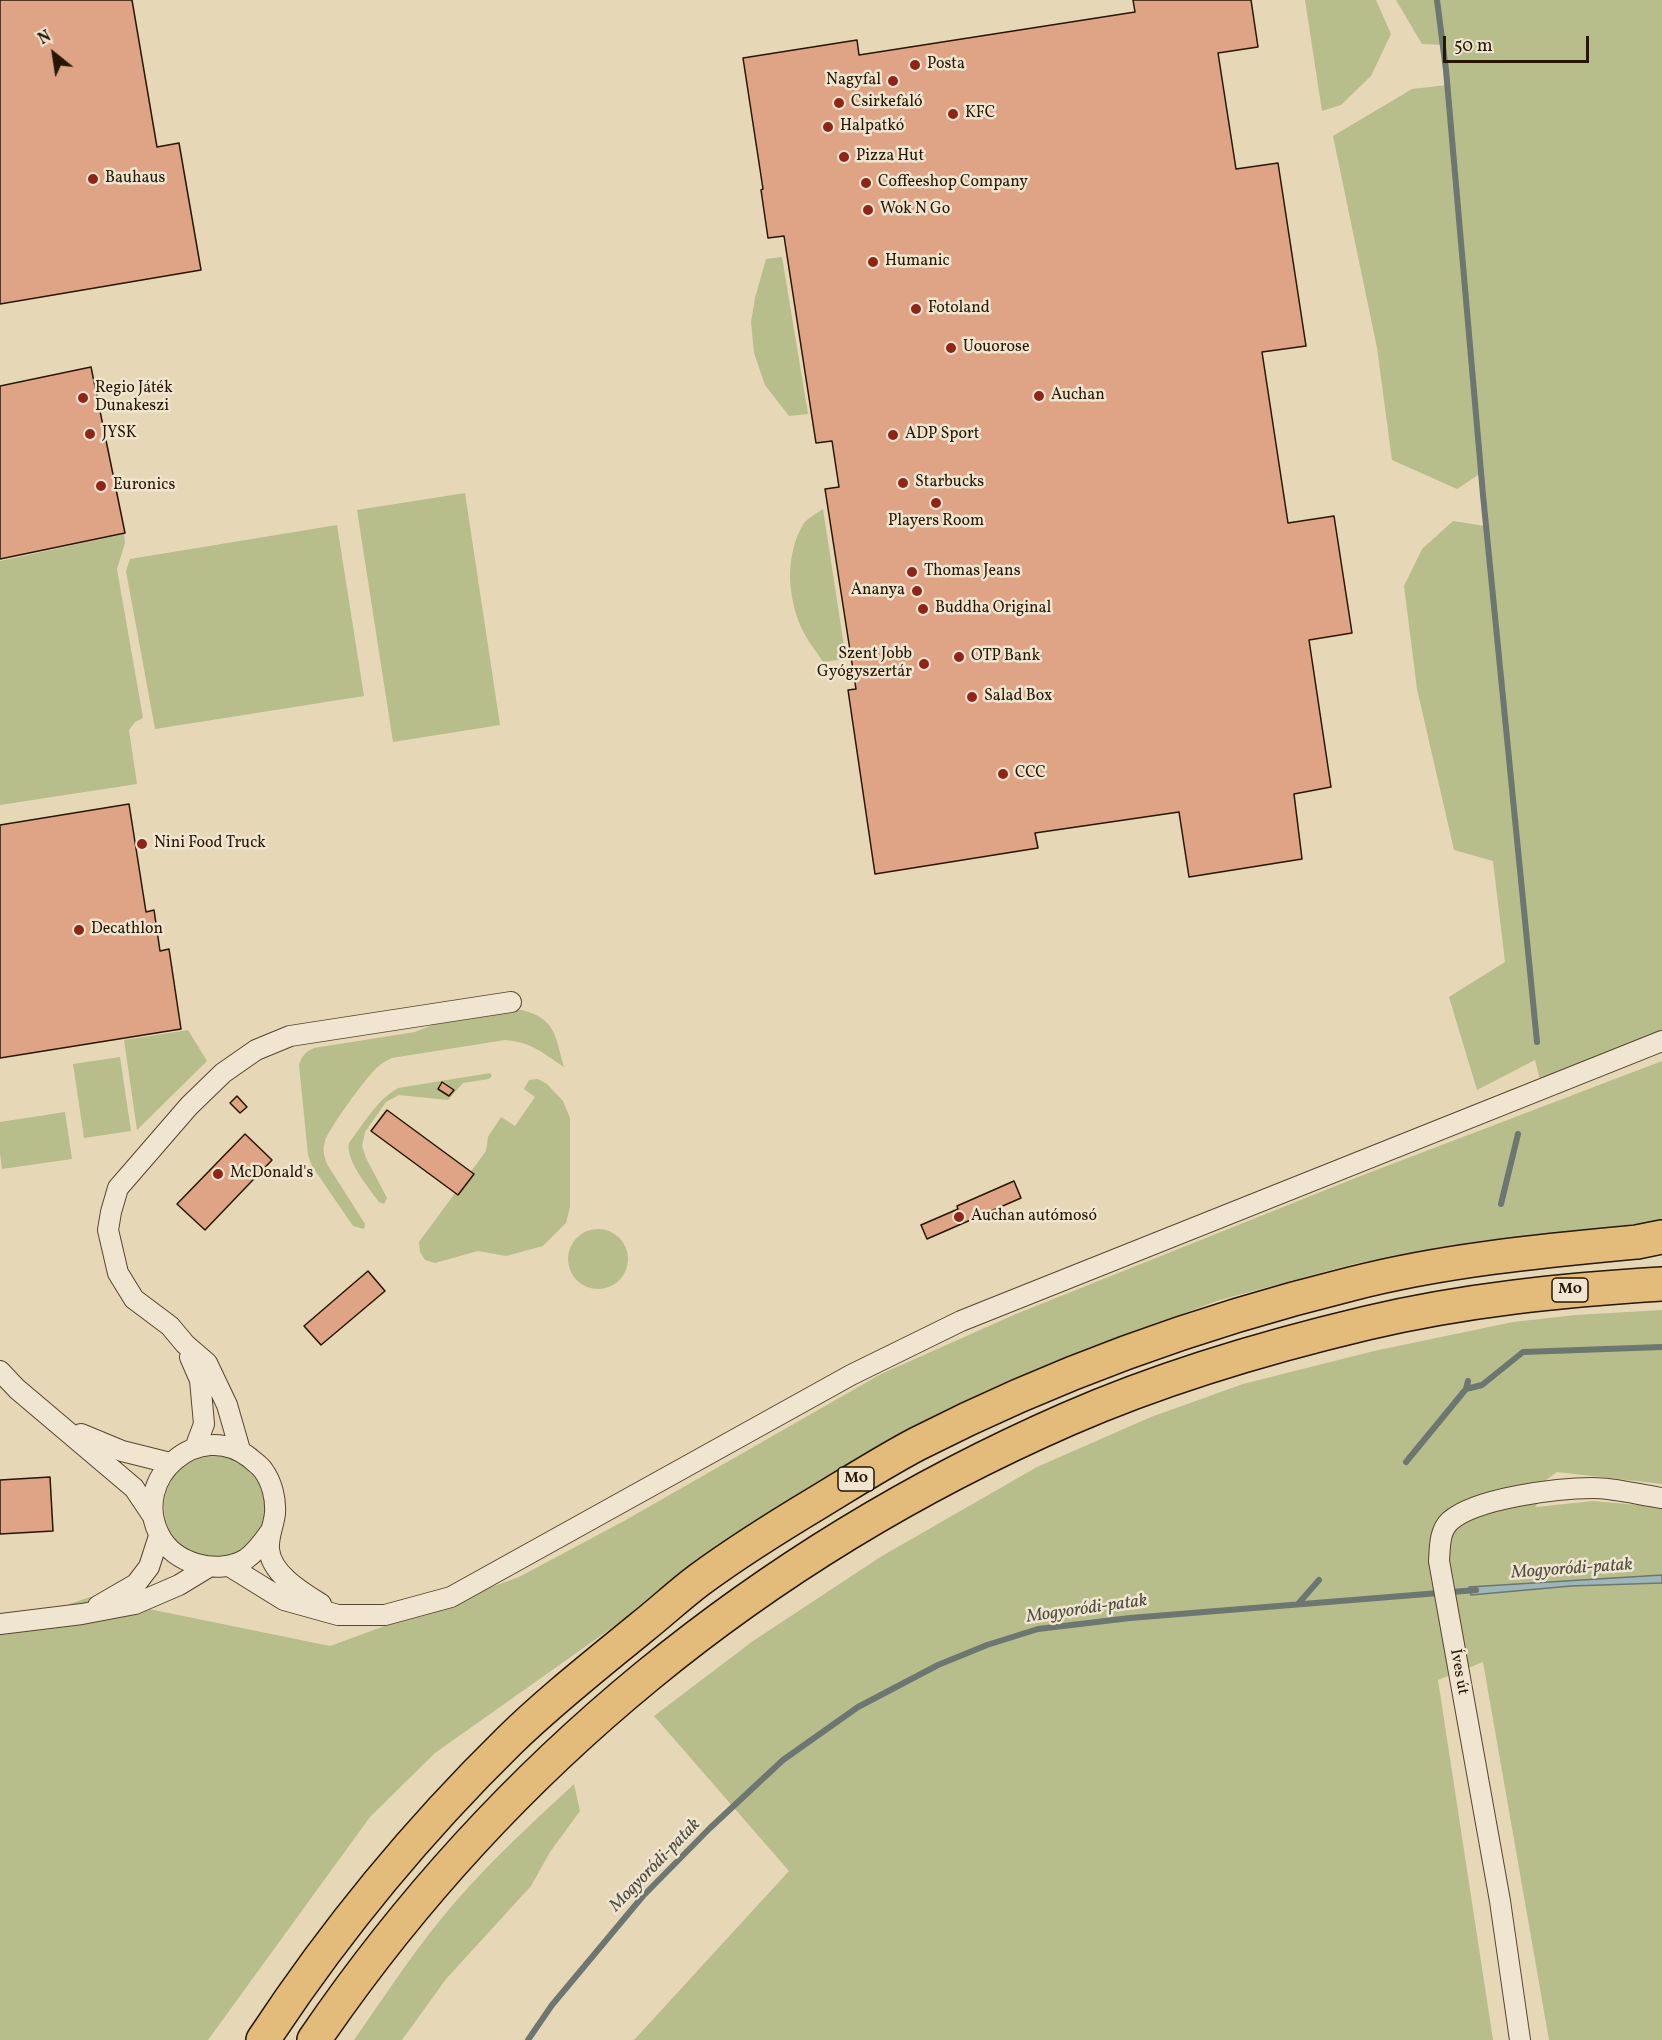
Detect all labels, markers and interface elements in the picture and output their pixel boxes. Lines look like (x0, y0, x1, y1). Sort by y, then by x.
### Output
north arrow (24, 24, 84, 84)
scale bar (1446, 24, 1592, 62)
text: N (34, 26, 56, 51)
text: 50 m (1454, 34, 1493, 59)
place label: Posta (927, 55, 965, 75)
marker: Posta (908, 58, 922, 72)
place label: Nagyfal (826, 71, 881, 91)
marker: Nagyfal (886, 74, 900, 88)
place label: Csirkefaló (851, 93, 923, 113)
marker: Csirkefaló (832, 96, 846, 110)
place label: KFC (965, 104, 995, 124)
marker: KFC (946, 107, 960, 121)
place label: Halpatkó (840, 117, 904, 137)
marker: Halpatkó (821, 120, 835, 134)
place label: Pizza Hut (856, 147, 924, 167)
marker: Pizza Hut (837, 150, 851, 164)
place label: Bauhaus (105, 169, 165, 189)
marker: Bauhaus (86, 172, 100, 186)
place label: Coffeeshop Company (878, 173, 1028, 193)
marker: Coffeeshop Company (859, 176, 873, 190)
place label: Wok N Go (880, 200, 950, 220)
marker: Wok N Go (861, 203, 875, 217)
place label: Humanic (885, 252, 950, 272)
marker: Humanic (866, 255, 880, 269)
place label: Fotoland (928, 299, 990, 319)
marker: Fotoland (909, 302, 923, 316)
place label: Uouorose (963, 338, 1029, 358)
marker: Uouorose (944, 341, 958, 355)
place label: Regio Játék Dunakeszi (95, 379, 173, 417)
place label: Auchan (1051, 386, 1105, 406)
marker: Auchan (1032, 389, 1046, 403)
marker: Regio Játék Dunakeszi (76, 391, 90, 405)
place label: JYSK (102, 424, 137, 444)
place label: ADP Sport (905, 425, 979, 445)
marker: JYSK (83, 427, 97, 441)
marker: ADP Sport (886, 428, 900, 442)
place label: Starbucks (915, 473, 984, 493)
place label: Euronics (113, 476, 175, 496)
marker: Starbucks (896, 476, 910, 490)
marker: Euronics (94, 479, 108, 493)
marker: Players Room (929, 496, 943, 510)
place label: Players Room (888, 512, 984, 532)
place label: Thomas Jeans (924, 562, 1020, 582)
marker: Thomas Jeans (905, 565, 919, 579)
place label: Ananya (851, 581, 905, 601)
marker: Ananya (910, 584, 924, 598)
place label: Buddha Original (935, 599, 1051, 619)
marker: Buddha Original (916, 602, 930, 616)
place label: Szent Jobb Gyógyszertár (817, 645, 912, 683)
place label: OTP Bank (971, 647, 1040, 667)
marker: OTP Bank (952, 650, 966, 664)
marker: Szent Jobb Gyógyszertár (917, 657, 931, 671)
place label: Salad Box (984, 687, 1052, 707)
marker: Salad Box (965, 690, 979, 704)
place label: CCC (1015, 764, 1046, 784)
marker: CCC (996, 767, 1010, 781)
place label: Nini Food Truck (154, 834, 266, 854)
marker: Nini Food Truck (135, 837, 149, 851)
place label: Decathlon (91, 920, 163, 940)
marker: Decathlon (72, 923, 86, 937)
place label: McDonald's (230, 1164, 313, 1184)
marker: McDonald's (211, 1167, 225, 1181)
place label: Auchan autómosó (971, 1207, 1097, 1227)
marker: Auchan autómosó (952, 1210, 966, 1224)
road number: M0 (1552, 1278, 1588, 1302)
road number: M0 (838, 1467, 874, 1491)
water label: Mogyoródi-patak (1511, 1555, 1633, 1585)
water label: Mogyoródi-patak (1025, 1591, 1149, 1629)
street label: Íves út (1445, 1648, 1471, 1696)
water label: Mogyoródi-patak (606, 1815, 706, 1917)

